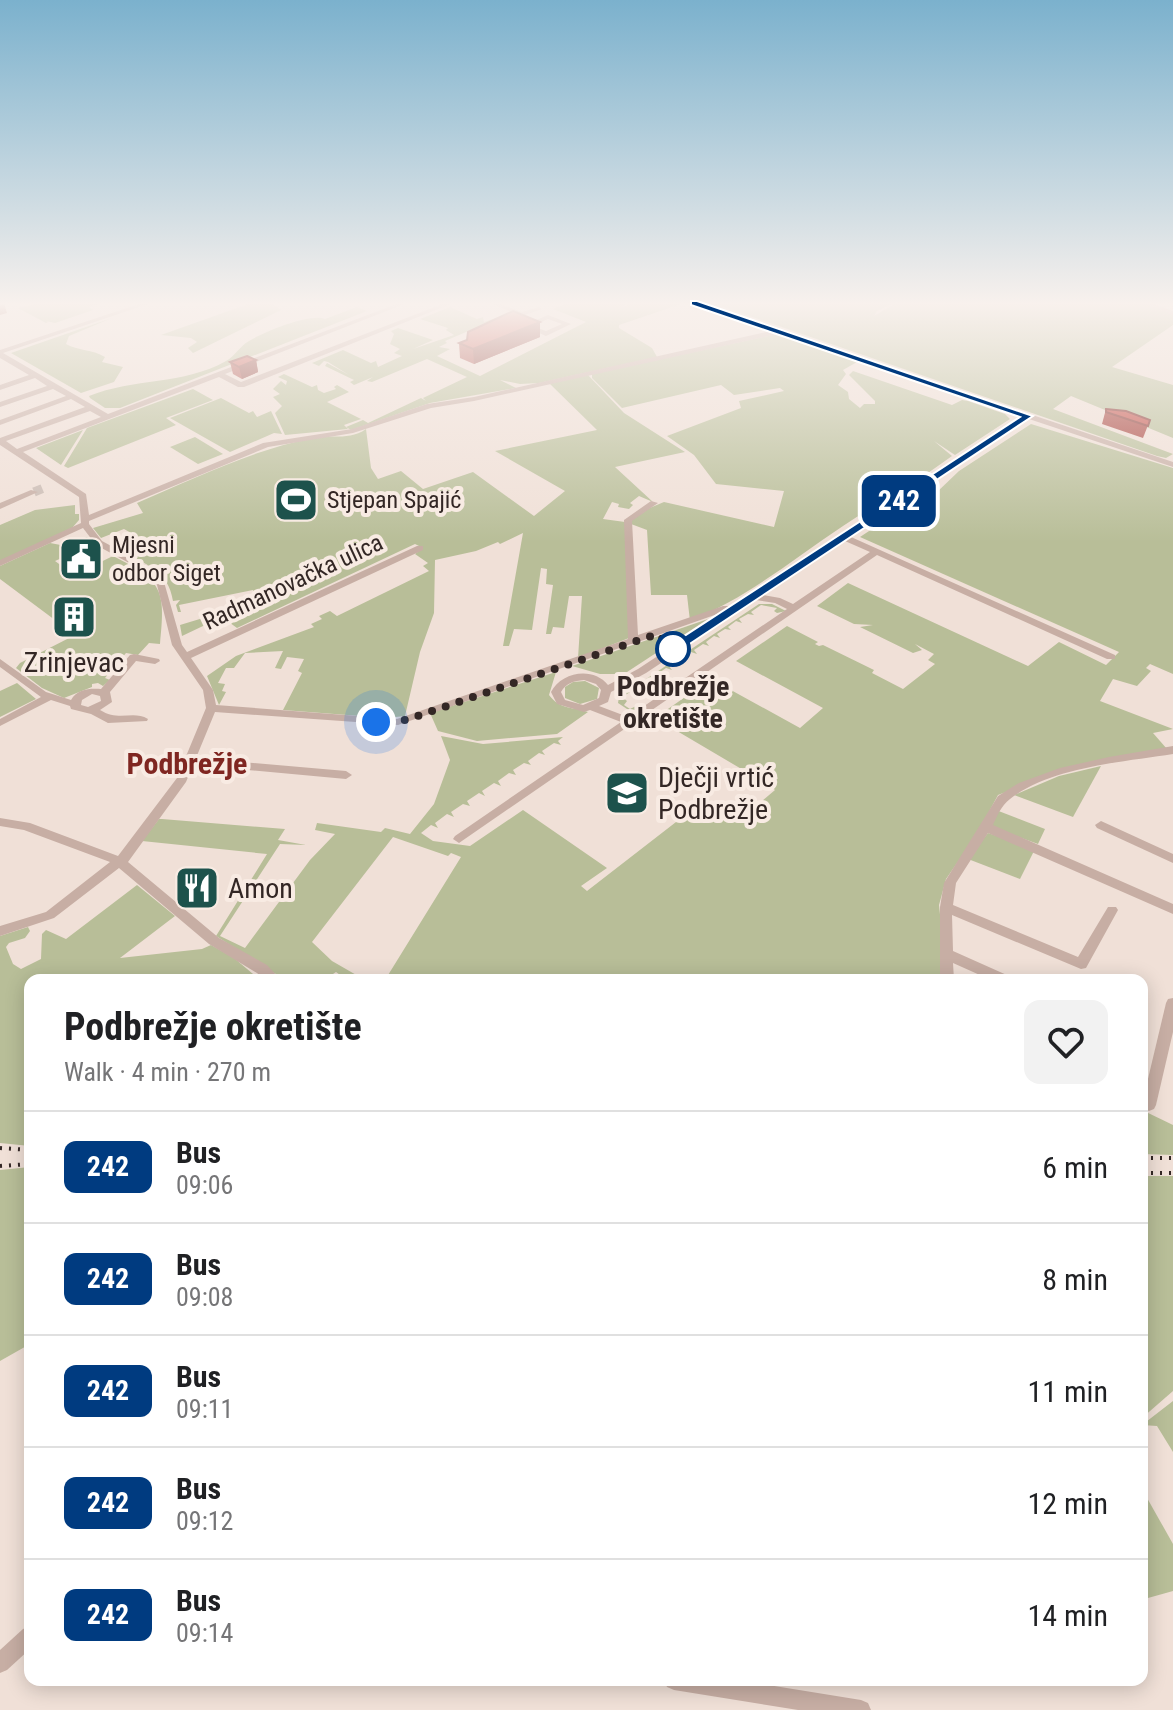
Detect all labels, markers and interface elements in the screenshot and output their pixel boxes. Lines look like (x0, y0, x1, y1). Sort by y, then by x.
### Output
line badge: 242 (853, 475, 945, 527)
sports icon: Stjepan Spajić (272, 476, 320, 524)
text: 242 (878, 484, 920, 517)
place label: Stjepan Spajić (327, 486, 461, 514)
street label: Radmanovačka ulica (199, 528, 387, 636)
place label: Mjesni odbor Siget (112, 531, 221, 587)
public building icon: Mjesni odbor Siget (57, 535, 105, 583)
building icon: Zrinjevac (50, 593, 98, 641)
marker: Podbrežje okretište (656, 632, 690, 666)
place label: Zrinjevac (24, 646, 124, 679)
place label: Podbrežje okretište (617, 670, 729, 735)
your location (356, 702, 396, 742)
district label: Podbrežje (127, 746, 247, 781)
place label: Dječji vrtić Podbrežje (658, 761, 774, 826)
school or university icon: Dječji vrtić Podbrežje (603, 769, 651, 817)
restaurant icon: Amon (173, 864, 221, 912)
place label: Amon (228, 872, 293, 905)
button: heart (1024, 1000, 1108, 1084)
text: Podbrežje okretište (64, 1005, 362, 1049)
text: Walk · 4 min · 270 m (64, 1057, 271, 1087)
text: Bus (176, 1135, 221, 1170)
text: 242 (87, 1150, 129, 1183)
text: 6 min (1042, 1150, 1108, 1185)
text: 09:06 (176, 1170, 233, 1200)
text: Bus (176, 1247, 221, 1282)
text: 242 (87, 1262, 129, 1295)
text: 8 min (1042, 1262, 1108, 1297)
text: 09:08 (176, 1282, 233, 1312)
text: Bus (176, 1359, 221, 1394)
text: 242 (87, 1374, 129, 1407)
text: 11 min (1027, 1374, 1108, 1409)
text: 09:11 (176, 1394, 233, 1424)
text: Bus (176, 1471, 221, 1506)
text: 242 (87, 1486, 129, 1519)
text: 12 min (1027, 1486, 1108, 1521)
text: 09:12 (176, 1506, 233, 1536)
text: Bus (176, 1583, 221, 1618)
text: 242 (87, 1598, 129, 1631)
text: 14 min (1027, 1598, 1108, 1633)
text: 09:14 (176, 1618, 233, 1648)

